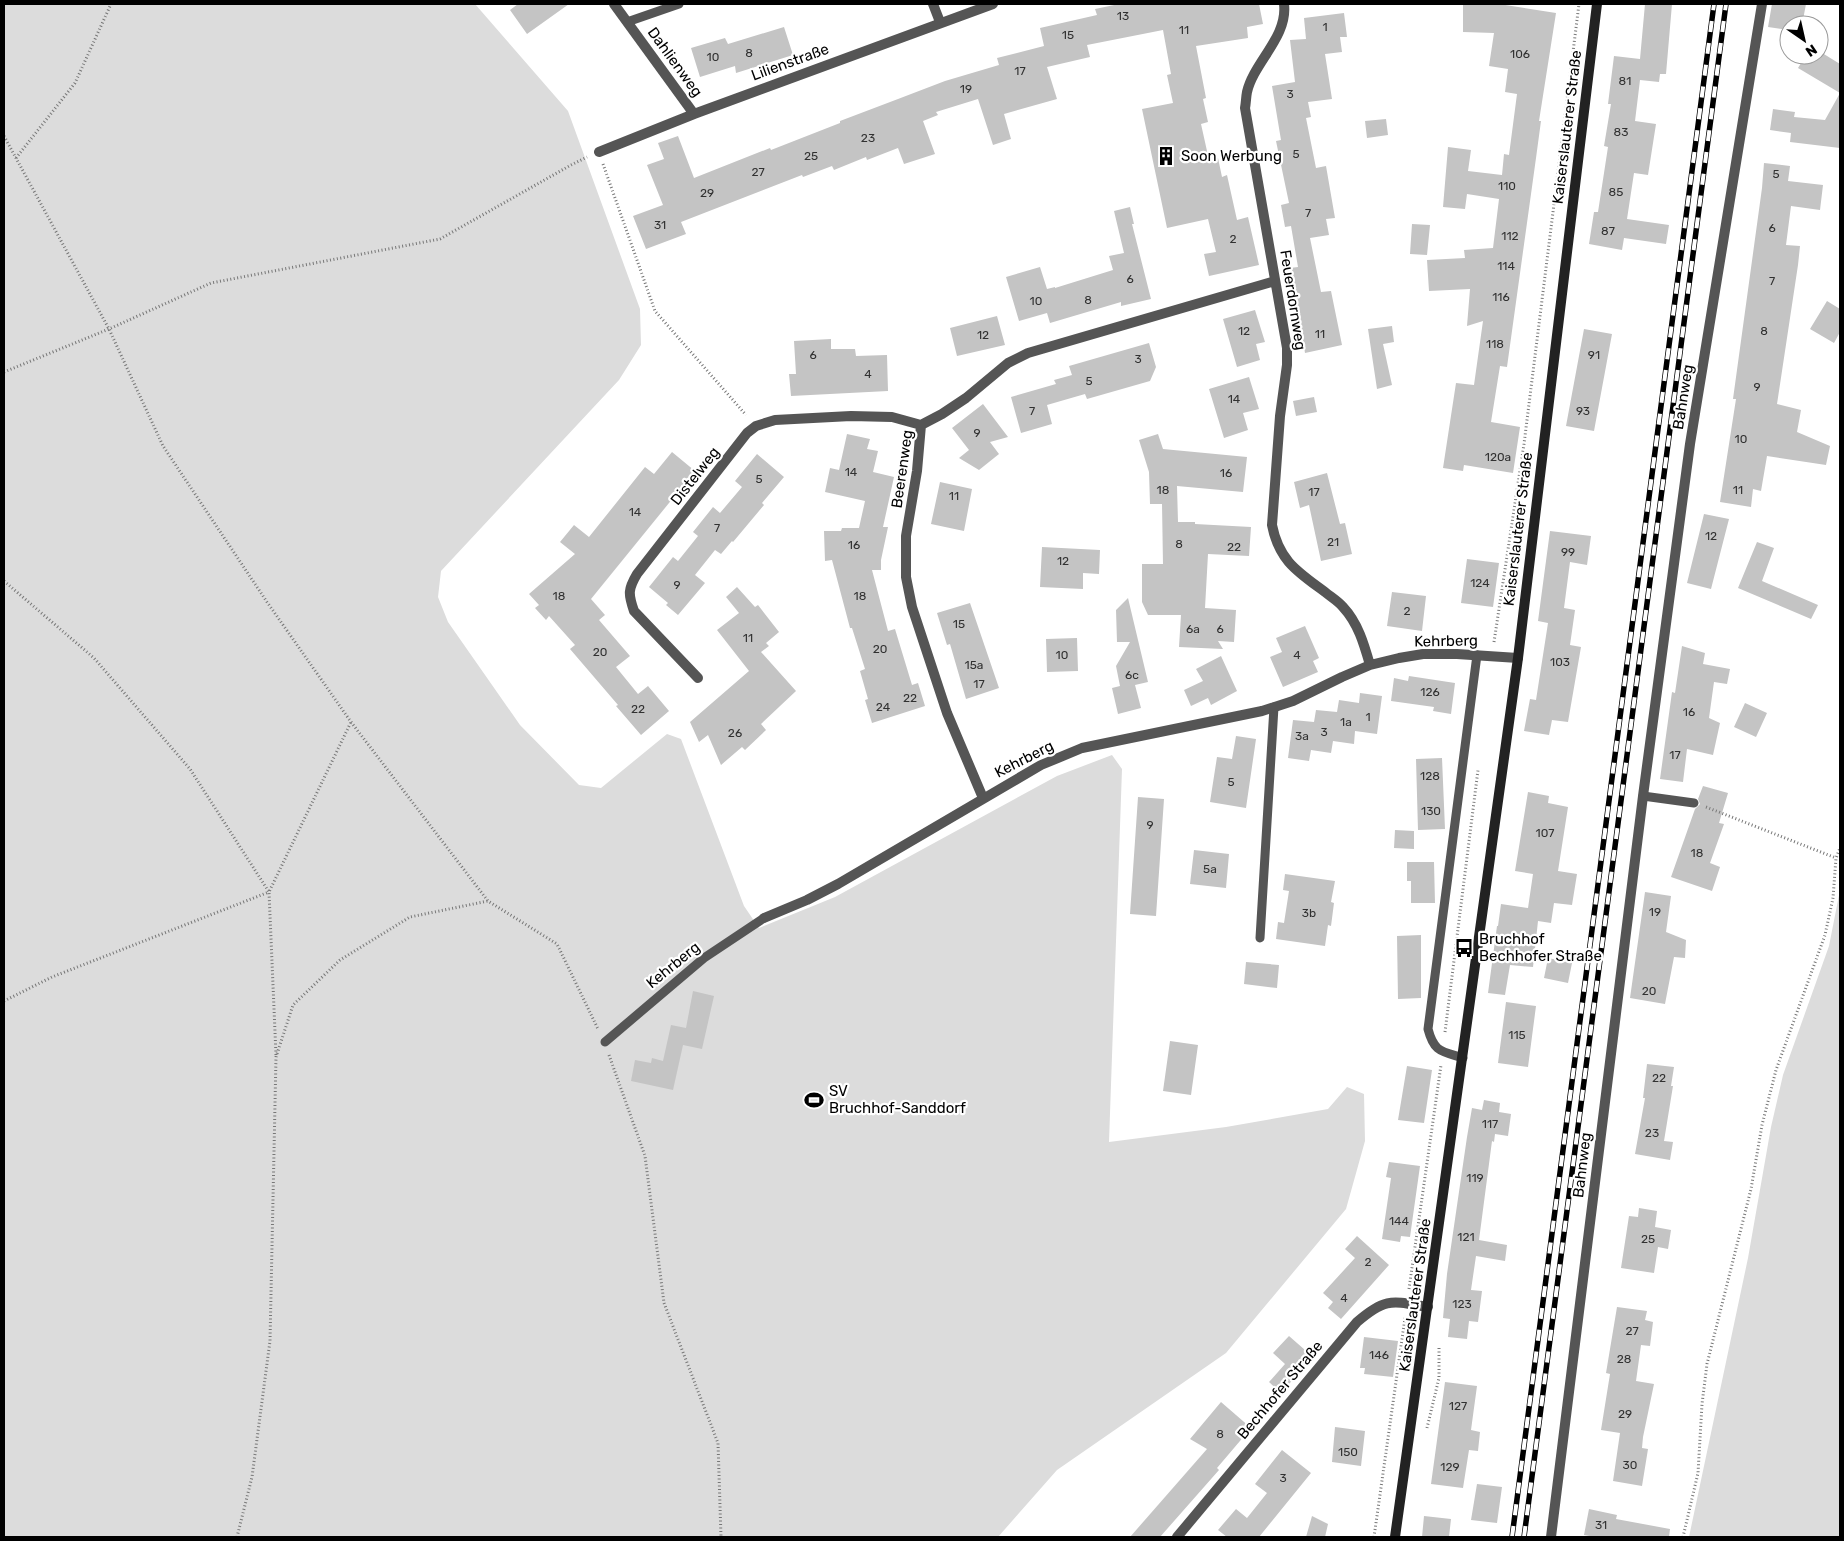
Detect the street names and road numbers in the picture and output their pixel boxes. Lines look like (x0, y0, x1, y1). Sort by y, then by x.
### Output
street label: Dahlienweg (644, 24, 706, 100)
street label: Lilienstraße (749, 40, 831, 84)
street label: Kaiserslauterer Straße (1549, 49, 1585, 205)
street label: Feuerdornweg (1276, 249, 1310, 351)
street label: Bahnweg (1669, 363, 1697, 431)
street label: Beerenweg (888, 429, 916, 509)
street label: Distelweg (667, 443, 723, 509)
street label: Kaiserslauterer Straße (1500, 451, 1536, 607)
street label: Kehrberg (1414, 631, 1478, 651)
street label: Kehrberg (992, 737, 1056, 781)
street label: Kehrberg (643, 938, 703, 992)
street label: Bahnweg (1569, 1131, 1595, 1199)
street label: Kaiserslauterer Straße (1395, 1217, 1435, 1373)
street label: Bechhofer Straße (1234, 1337, 1326, 1443)

